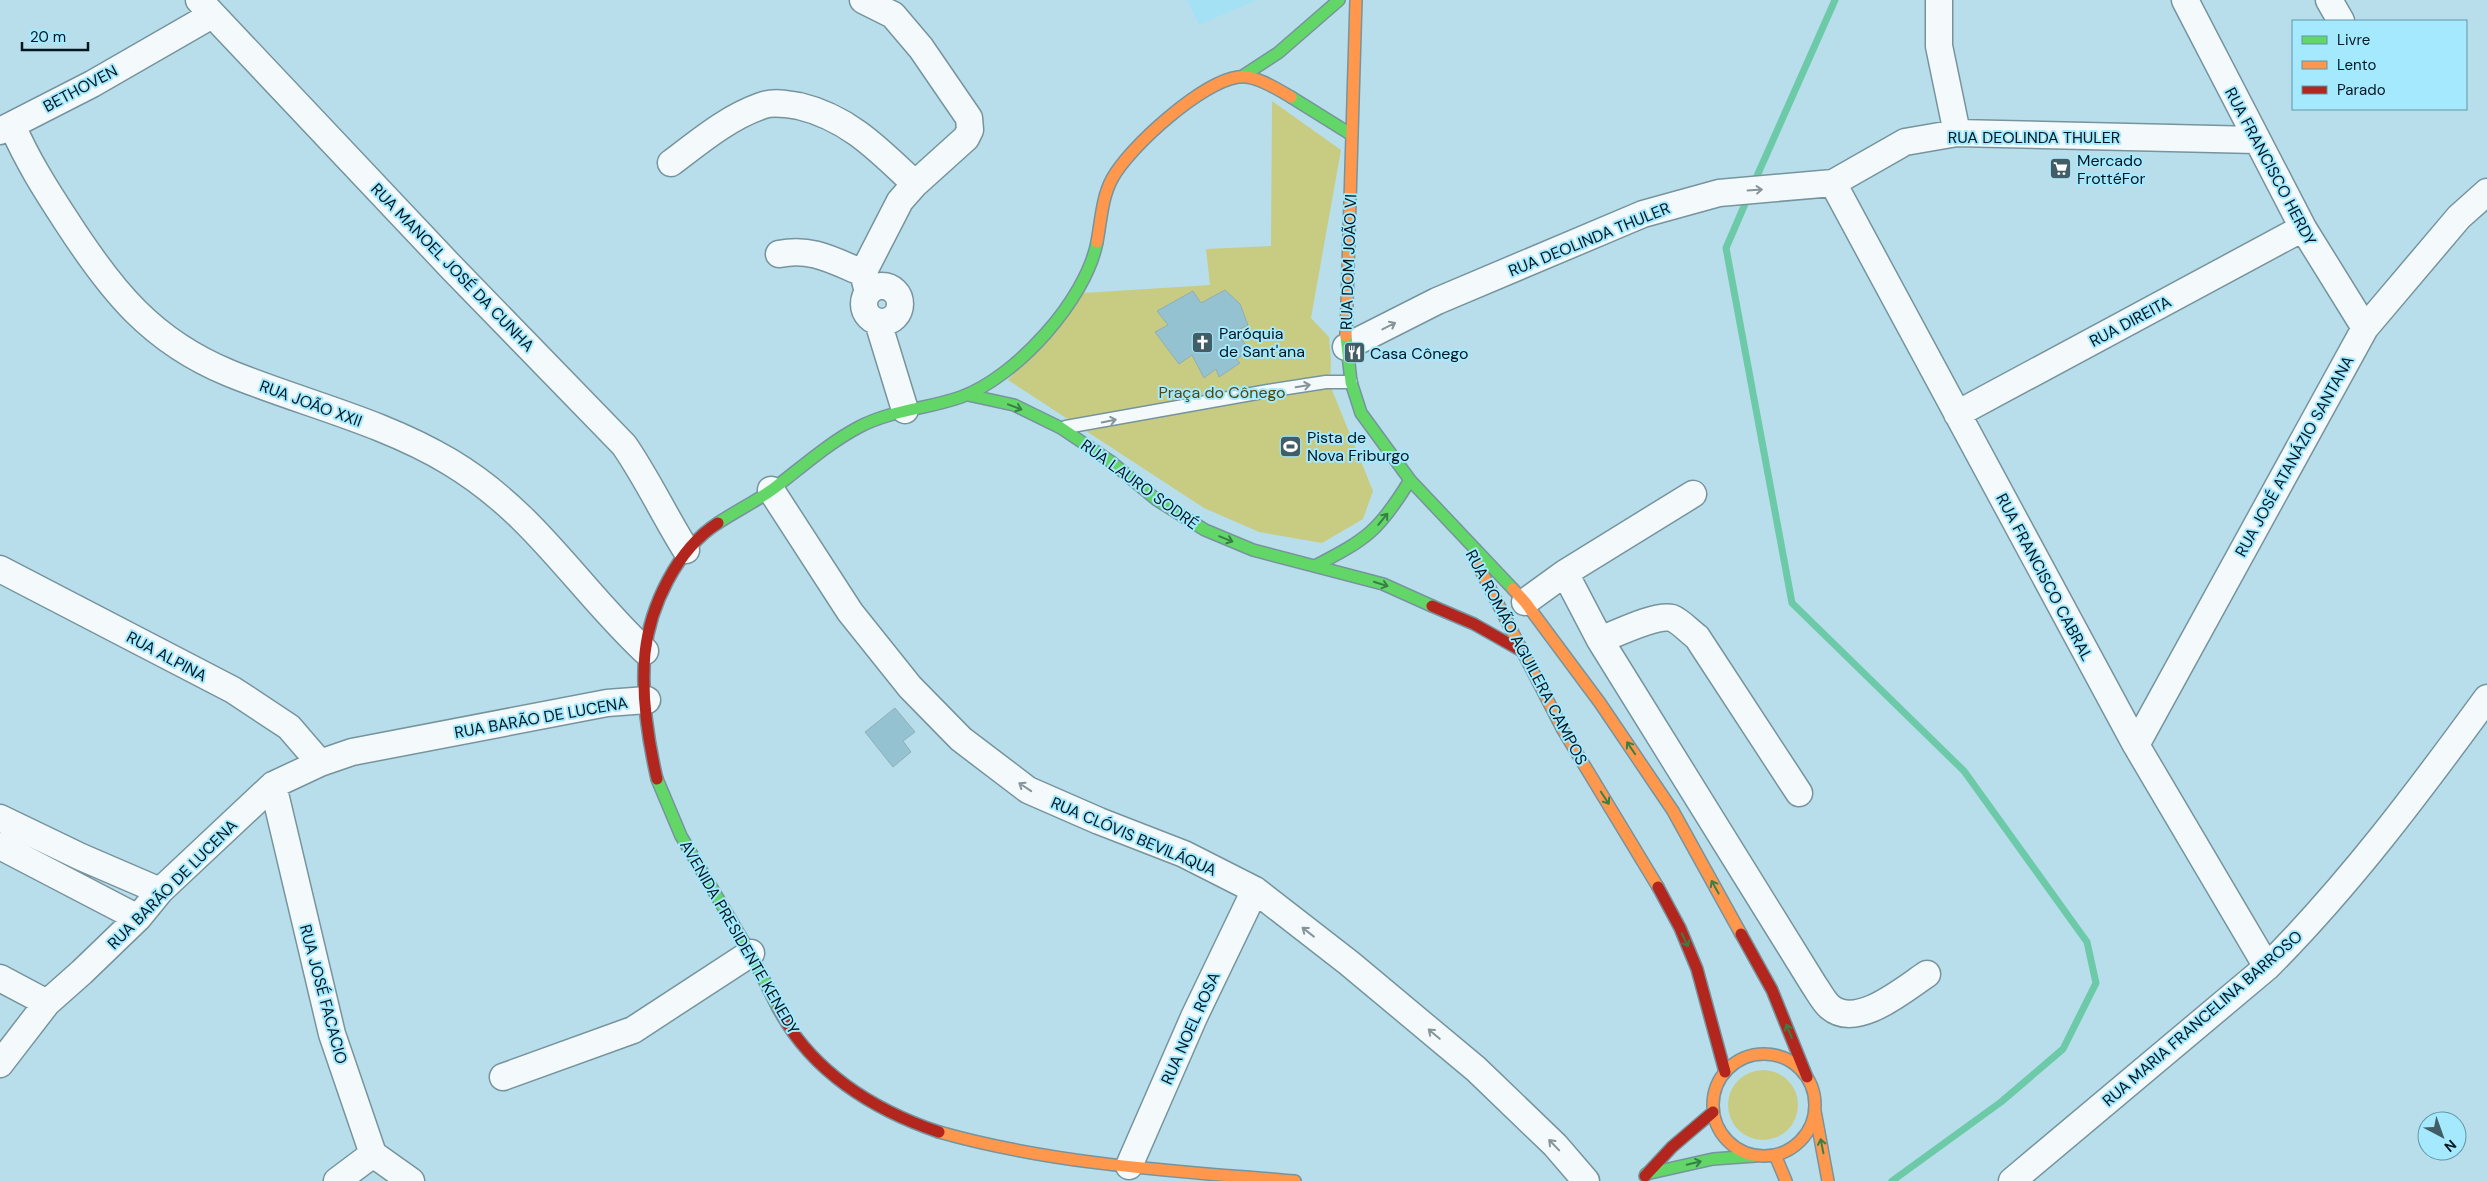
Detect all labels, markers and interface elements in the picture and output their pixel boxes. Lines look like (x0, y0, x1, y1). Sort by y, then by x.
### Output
scale bar (22, 20, 89, 52)
legend (2292, 20, 2467, 110)
text: 20 m (30, 27, 66, 47)
text: Livre (2337, 30, 2370, 50)
text: Lento (2337, 55, 2376, 75)
street label: BETHOVEN (39, 60, 121, 117)
text: Parado (2337, 80, 2386, 100)
street label: RUA FRANCISCO HERDY (2220, 84, 2321, 249)
street label: RUA DEOLINDA THULER (1948, 127, 2120, 148)
place label: Mercado FrottéFor (2077, 150, 2145, 189)
supermarket icon: Mercado FrottéFor (2049, 157, 2073, 181)
street label: RUA MANOEL JOSÉ DA CUNHA (367, 179, 539, 356)
one-way arrow (1747, 186, 1763, 195)
street label: RUA DOM JOÃO VI (1336, 194, 1361, 330)
street label: RUA DEOLINDA THULER (1505, 197, 1673, 282)
street label: RUA DIREITA (2086, 291, 2175, 352)
one-way arrow (1381, 321, 1396, 330)
place label: Paróquia de Sant'ana (1219, 323, 1305, 362)
church icon: Paróquia de Sant'ana (1191, 330, 1215, 354)
restaurant icon: Casa Cônego (1342, 341, 1366, 365)
place label: Casa Cônego (1370, 343, 1468, 364)
street label: RUA JOSÉ ATANÁZIO SANTANA (2230, 352, 2359, 560)
street label: RUA JOÃO XXII (257, 375, 365, 432)
one-way arrow (1295, 381, 1311, 391)
park label: Praça do Cônego (1158, 382, 1286, 403)
one-way arrow (1007, 402, 1022, 412)
one-way arrow (1100, 416, 1116, 425)
place label: Pista de Nova Friburgo (1307, 427, 1409, 466)
sports icon: Pista de Nova Friburgo (1279, 434, 1303, 458)
street label: RUA LAURO SODRÉ (1077, 435, 1203, 534)
street label: RUA FRANCISCO CABRAL (1991, 490, 2098, 665)
one-way arrow (1377, 513, 1388, 526)
one-way arrow (1217, 535, 1233, 544)
street label: RUA ROMÃO AGUILERA CAMPOS (1461, 546, 1592, 768)
one-way arrow (1373, 579, 1389, 589)
street label: RUA ALPINA (123, 626, 211, 687)
street label: RUA BARÃO DE LUCENA (453, 692, 630, 743)
one-way arrow (1626, 742, 1636, 756)
one-way arrow (1018, 782, 1032, 792)
one-way arrow (1601, 791, 1611, 805)
street label: RUA CLÓVIS BEVILÁQUA (1048, 792, 1220, 881)
street label: RUA BARÃO DE LUCENA (103, 815, 242, 954)
street label: AVENIDA PRESIDENTE KENEDY (675, 836, 804, 1038)
one-way arrow (1710, 880, 1719, 895)
street label: RUA JOSÉ FACACIO (295, 922, 352, 1066)
one-way arrow (1302, 926, 1315, 937)
street label: RUA MARIA FRANCELINA BARROSO (2098, 926, 2307, 1111)
one-way arrow (1681, 932, 1690, 947)
street label: RUA NOEL ROSA (1156, 968, 1225, 1088)
one-way arrow (1784, 1024, 1793, 1040)
one-way arrow (1428, 1029, 1441, 1040)
north arrow (2417, 1111, 2467, 1161)
text: N (2441, 1136, 2460, 1156)
one-way arrow (1548, 1139, 1560, 1151)
one-way arrow (1816, 1139, 1826, 1155)
one-way arrow (1685, 1158, 1701, 1167)

